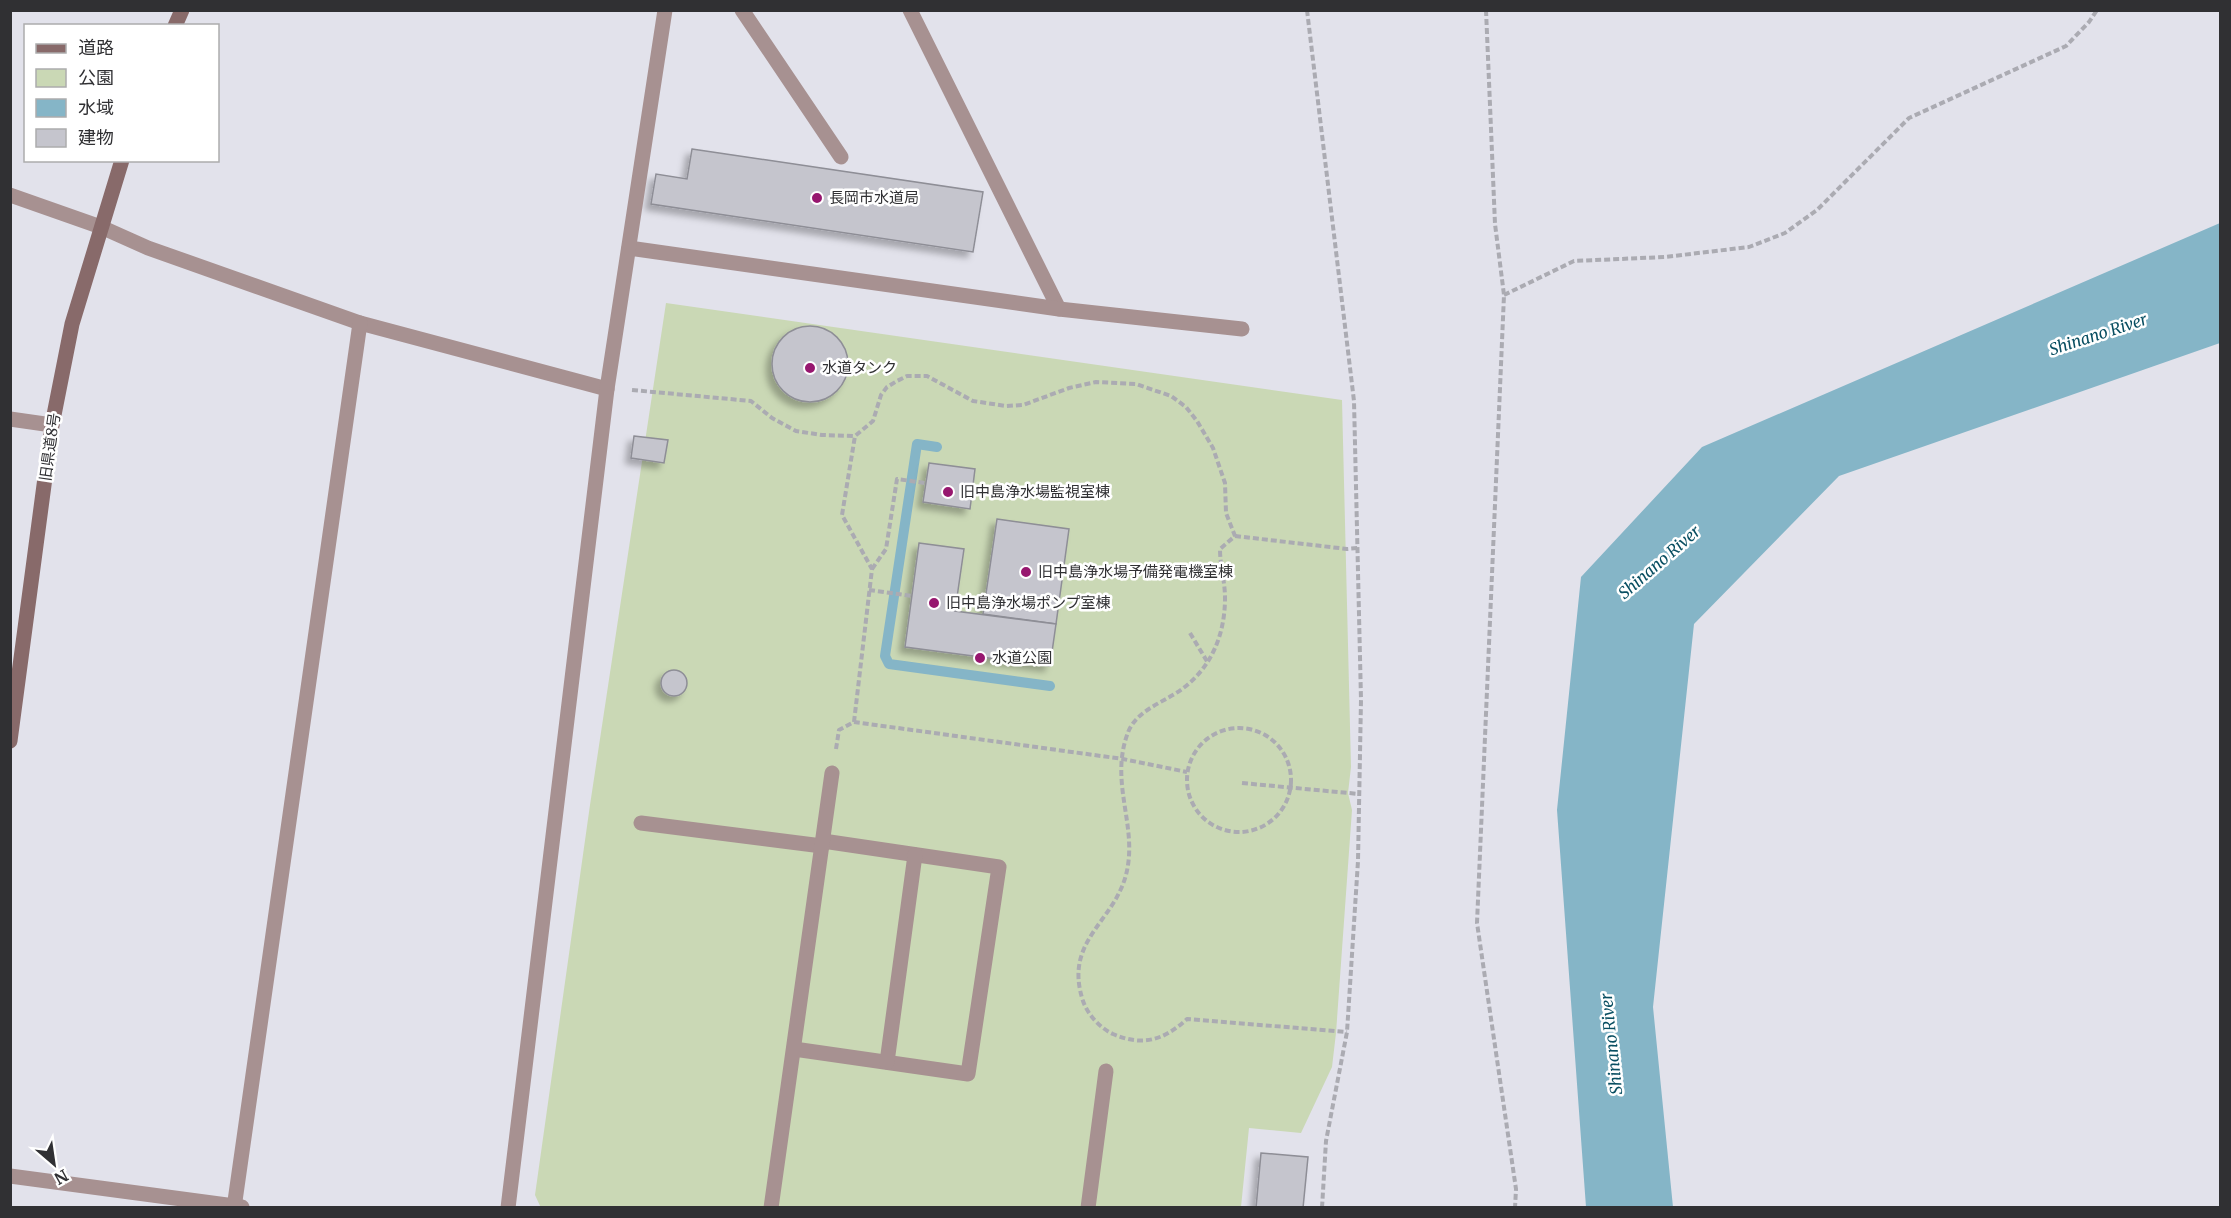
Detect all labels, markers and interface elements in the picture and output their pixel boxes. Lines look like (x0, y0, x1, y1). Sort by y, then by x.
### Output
legend (24, 24, 219, 162)
text: 道路 (78, 36, 114, 59)
text: 公園 (78, 66, 114, 89)
text: 水域 (78, 96, 114, 119)
text: 建物 (78, 126, 114, 149)
place label: 長岡市水道局 (829, 188, 919, 207)
marker: 長岡市水道局 (810, 191, 824, 205)
water label: Shinano River (2047, 309, 2150, 359)
place label: 水道タンク (822, 358, 897, 377)
marker: 水道タンク (803, 361, 817, 375)
street label: 旧県道8号 (35, 411, 64, 482)
place label: 旧中島浄水場監視室棟 (960, 482, 1110, 501)
marker: 旧中島浄水場監視室棟 (941, 485, 955, 499)
water label: Shinano River (1614, 521, 1704, 603)
place label: 旧中島浄水場予備発電機室棟 (1038, 562, 1233, 581)
marker: 旧中島浄水場予備発電機室棟 (1019, 565, 1033, 579)
place label: 旧中島浄水場ポンプ室棟 (946, 593, 1111, 612)
marker: 旧中島浄水場ポンプ室棟 (927, 596, 941, 610)
place label: 水道公園 (992, 648, 1052, 667)
marker: 水道公園 (973, 651, 987, 665)
water label: Shinano River (1596, 992, 1626, 1096)
north arrow (24, 1134, 84, 1194)
text: N (51, 1165, 72, 1189)

